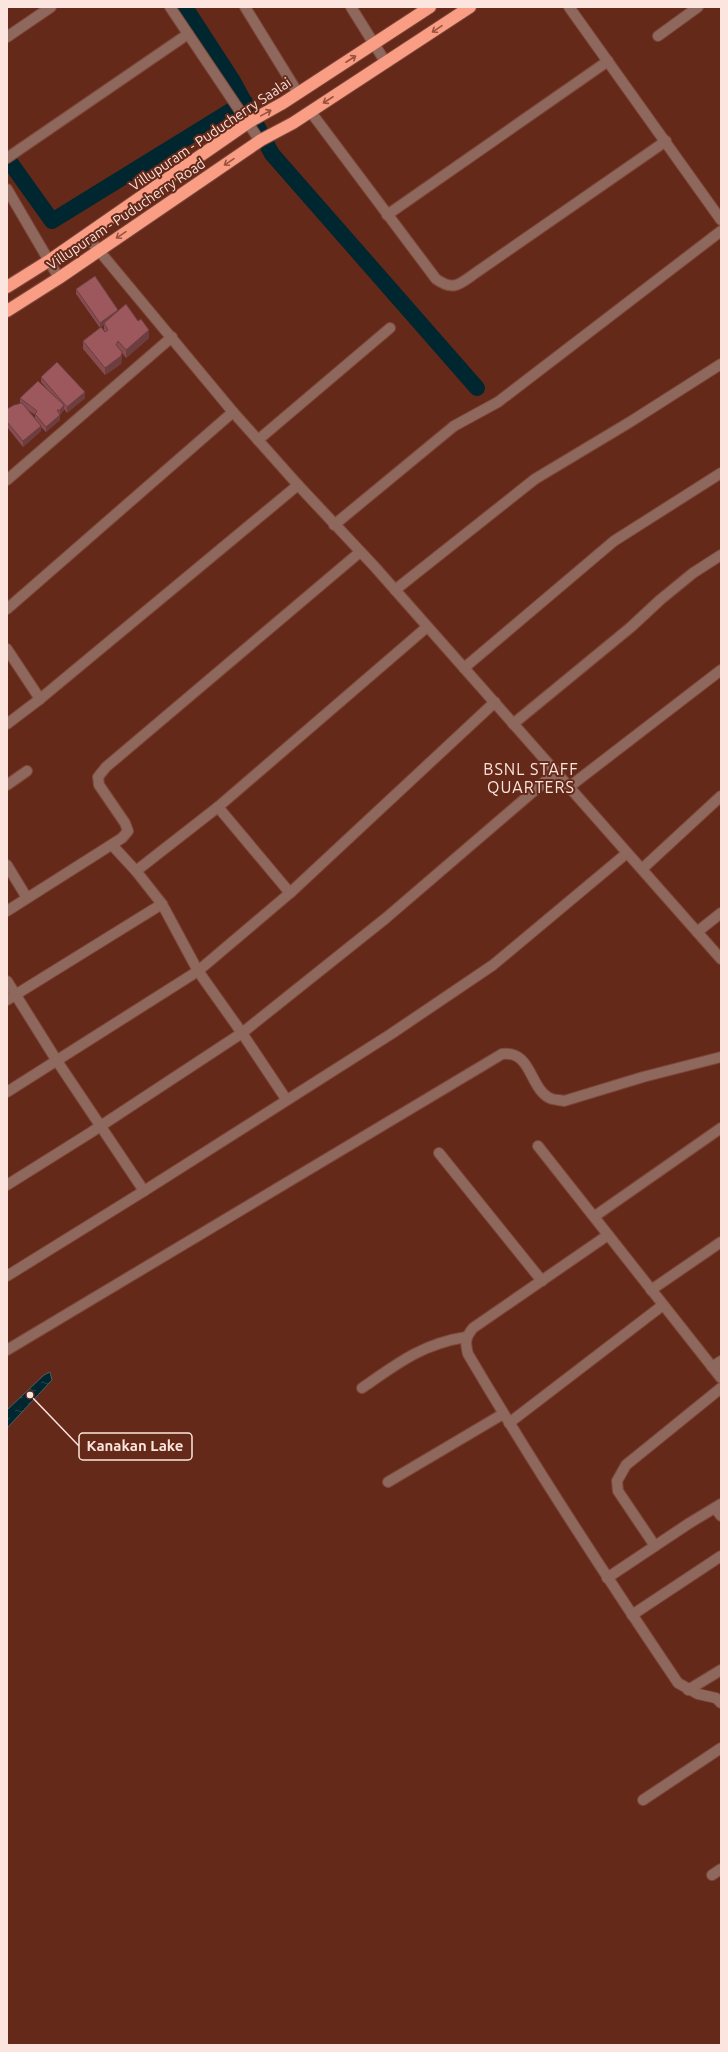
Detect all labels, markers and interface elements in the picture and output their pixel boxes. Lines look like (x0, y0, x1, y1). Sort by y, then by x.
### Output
one-way arrow (432, 25, 443, 33)
one-way arrow (345, 55, 356, 63)
street label: Villupuram - Puducherry Saalai (126, 74, 294, 194)
one-way arrow (323, 96, 334, 104)
one-way arrow (260, 108, 272, 116)
street label: Villupuram - Puducherry Road (44, 155, 208, 273)
one-way arrow (223, 158, 234, 166)
one-way arrow (116, 231, 127, 239)
district label: BSNL STAFF QUARTERS (483, 760, 579, 796)
callout: Kanakan Lake (79, 1433, 192, 1460)
text: Kanakan Lake (87, 1437, 183, 1454)

